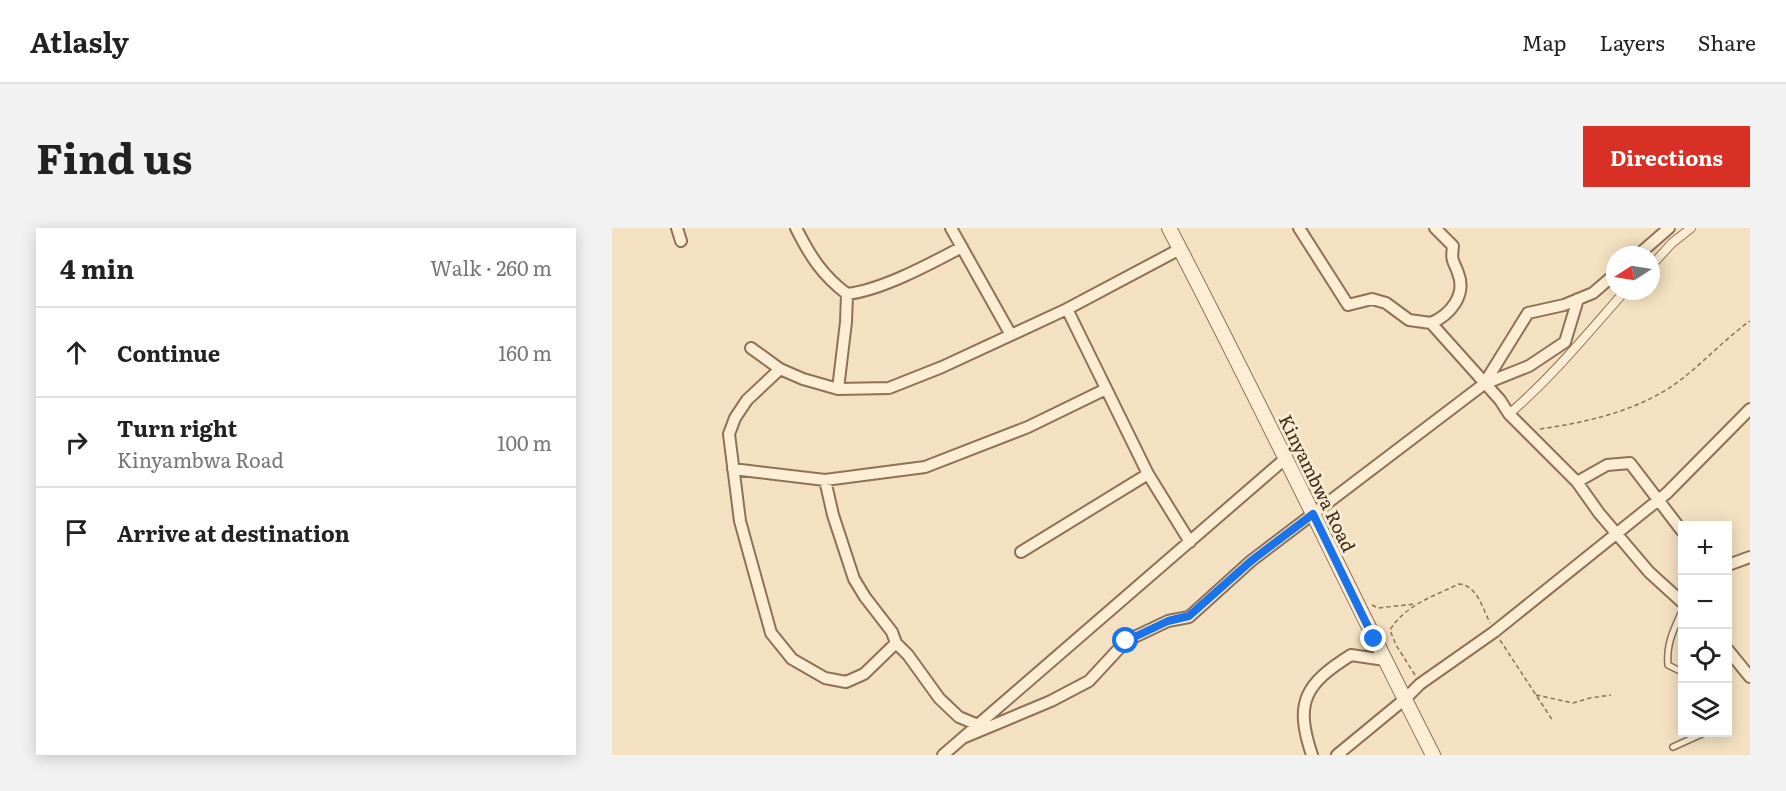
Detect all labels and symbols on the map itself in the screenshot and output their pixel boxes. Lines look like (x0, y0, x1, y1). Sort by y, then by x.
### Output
north arrow (1606, 246, 1660, 300)
street label: Kinyambwa Road (1273, 410, 1363, 556)
route end (1360, 625, 1386, 651)
route start (1112, 627, 1138, 653)

